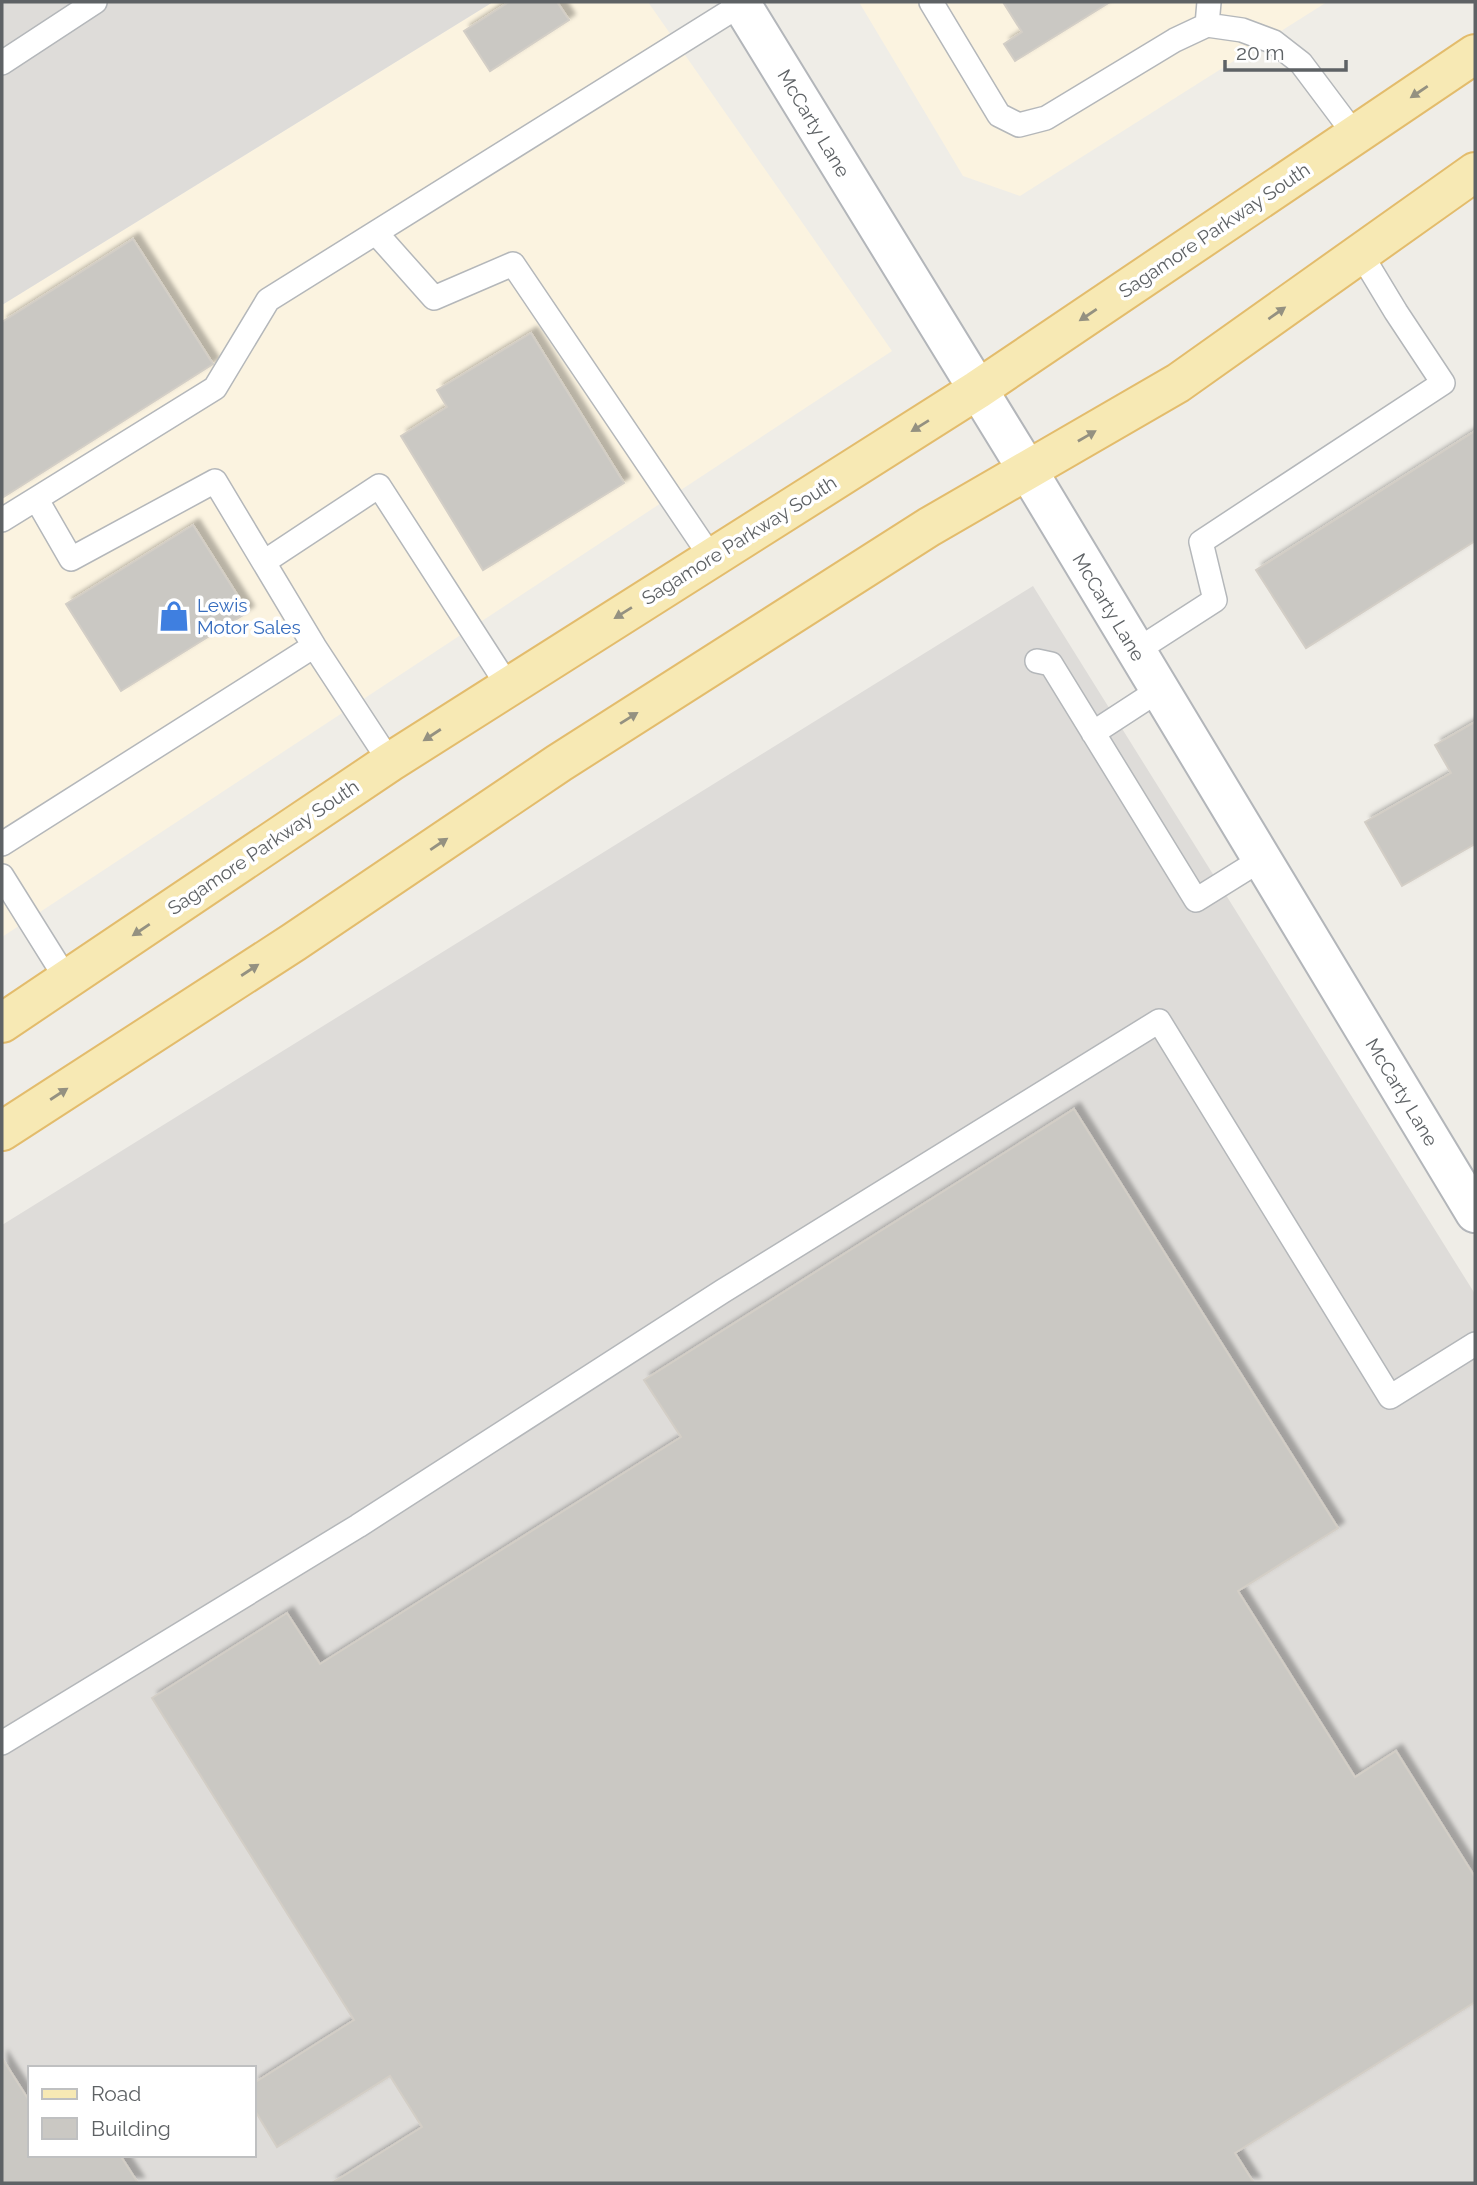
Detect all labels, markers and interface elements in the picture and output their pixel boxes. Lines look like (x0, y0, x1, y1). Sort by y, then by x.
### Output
scale bar (1225, 28, 1346, 72)
text: 20 m (1236, 40, 1284, 65)
street label: McCarty Lane (773, 65, 855, 181)
one-way arrow (1409, 86, 1428, 99)
street label: Sagamore Parkway South (1114, 158, 1314, 302)
one-way arrow (1268, 306, 1286, 320)
one-way arrow (1078, 309, 1098, 322)
one-way arrow (910, 419, 929, 432)
one-way arrow (1077, 430, 1096, 443)
street label: Sagamore Parkway South (638, 471, 840, 609)
street label: McCarty Lane (1068, 549, 1150, 665)
place label: Lewis Motor Sales (197, 594, 301, 638)
shop icon: Lewis Motor Sales (157, 599, 191, 633)
one-way arrow (614, 606, 633, 619)
one-way arrow (619, 712, 639, 725)
one-way arrow (422, 728, 441, 741)
street label: Sagamore Parkway South (163, 775, 363, 919)
one-way arrow (429, 837, 449, 850)
one-way arrow (132, 923, 150, 937)
one-way arrow (241, 963, 259, 977)
street label: McCarty Lane (1361, 1034, 1443, 1150)
one-way arrow (49, 1087, 69, 1100)
legend (28, 2066, 256, 2157)
text: Road (91, 2081, 141, 2106)
text: Building (91, 2116, 171, 2141)

